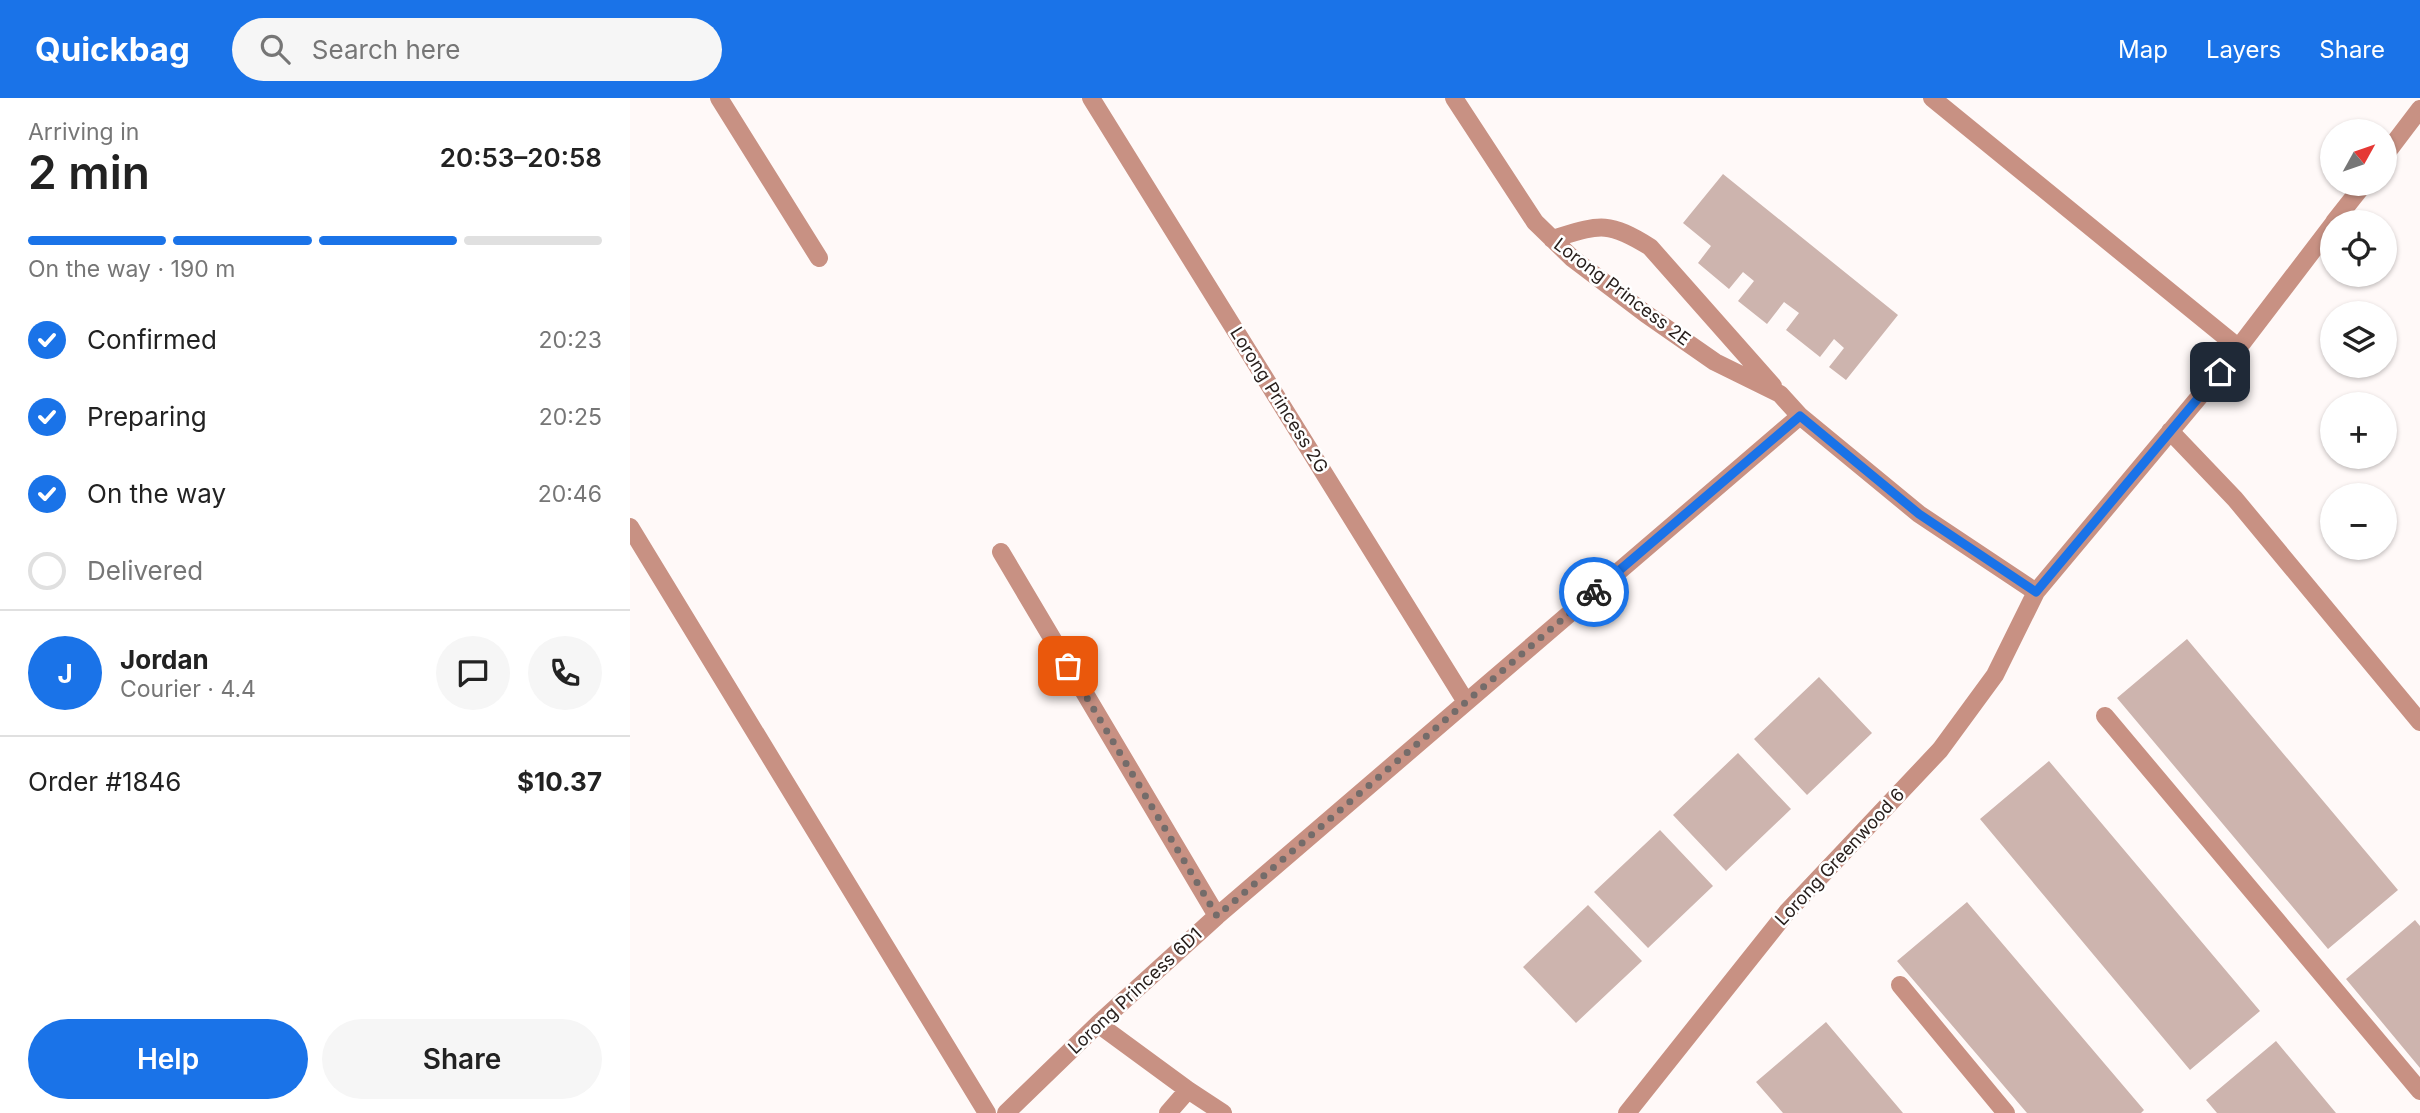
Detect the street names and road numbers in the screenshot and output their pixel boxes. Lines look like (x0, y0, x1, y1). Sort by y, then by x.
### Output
street label: Lorong Princess 2E (1550, 234, 1695, 350)
street label: Lorong Princess 2G (1226, 323, 1333, 476)
street label: Lorong Greenwood 6 (1771, 784, 1909, 930)
street label: Lorong Princess 6D1 (1064, 923, 1206, 1058)

